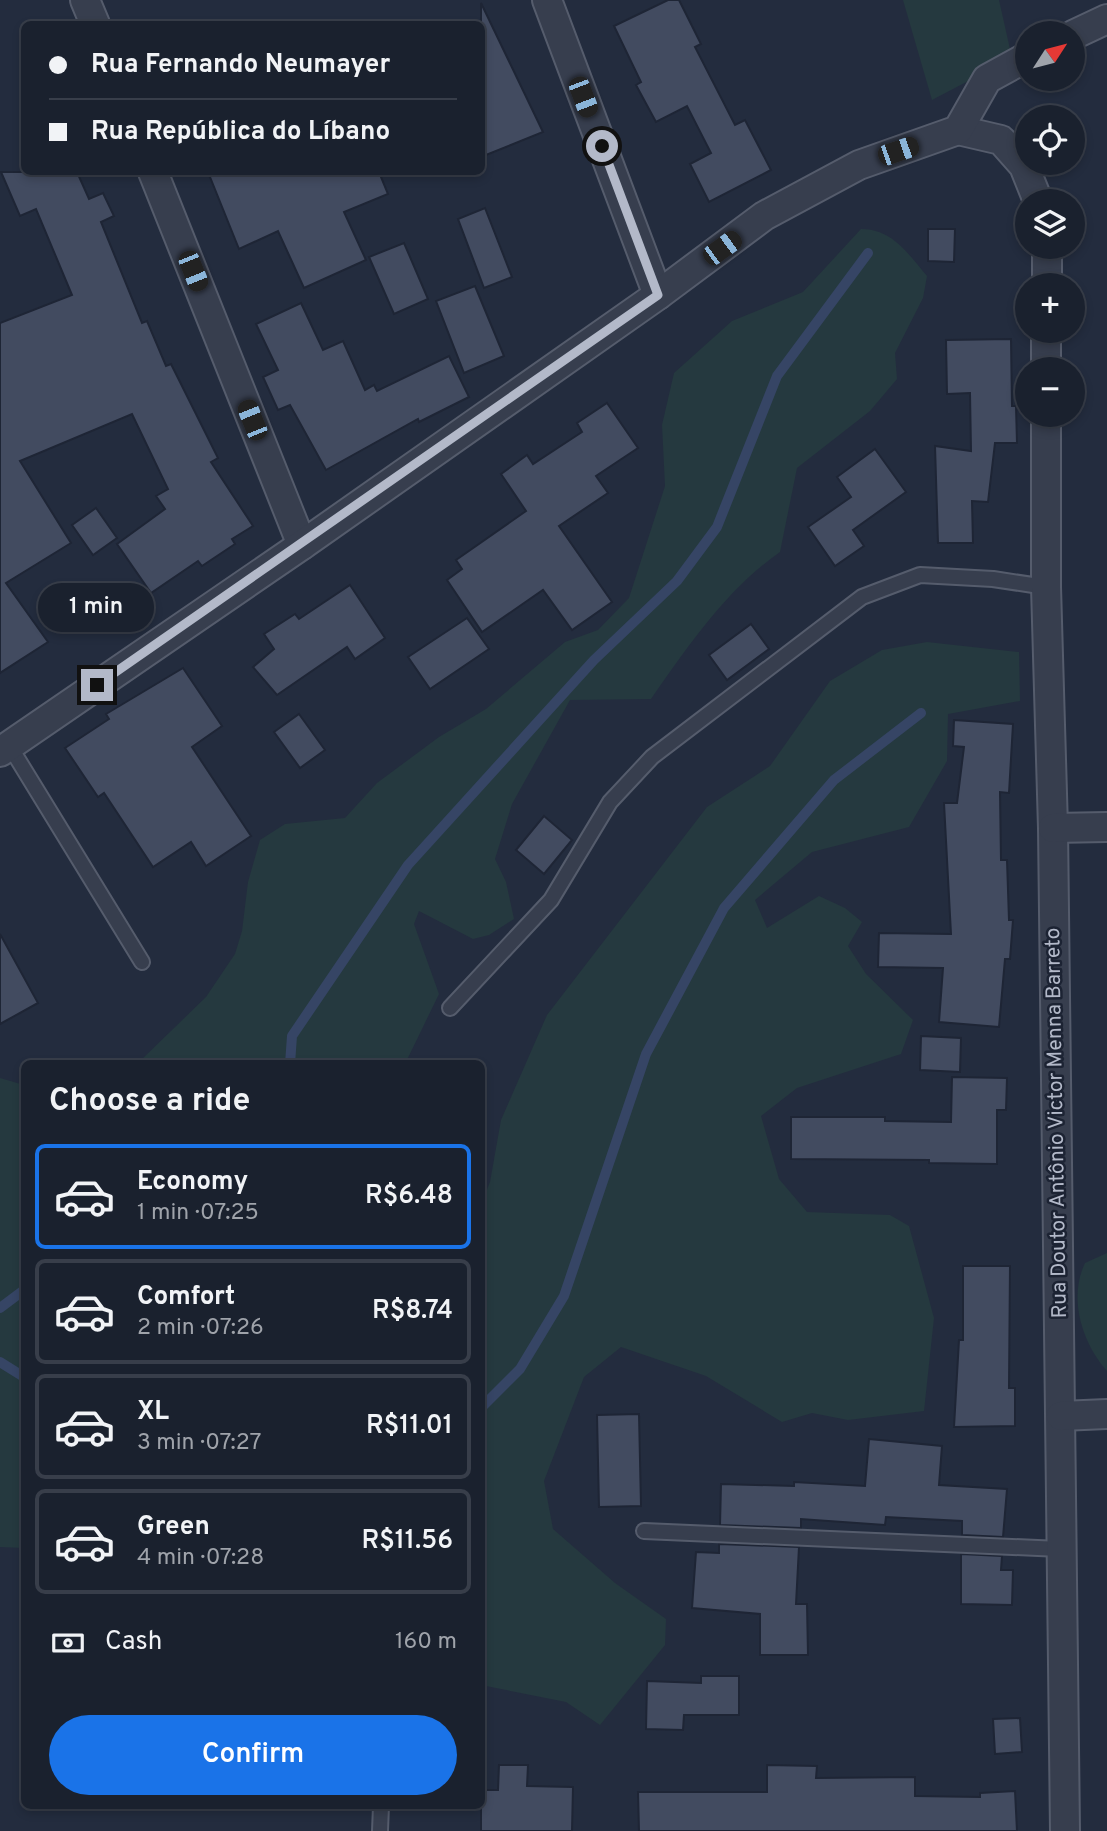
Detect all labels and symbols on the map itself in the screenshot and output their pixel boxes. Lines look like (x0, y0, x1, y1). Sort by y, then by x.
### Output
north arrow (1015, 21, 1085, 91)
car (566, 74, 601, 120)
route start (586, 130, 618, 162)
car (875, 134, 922, 168)
car (699, 227, 746, 269)
car (176, 248, 211, 294)
car (235, 397, 270, 443)
callout: 1 min (39, 584, 155, 632)
route end (81, 669, 113, 701)
street label: Rua Doutor Antônio Victor Menna Barreto (1040, 927, 1074, 1319)

